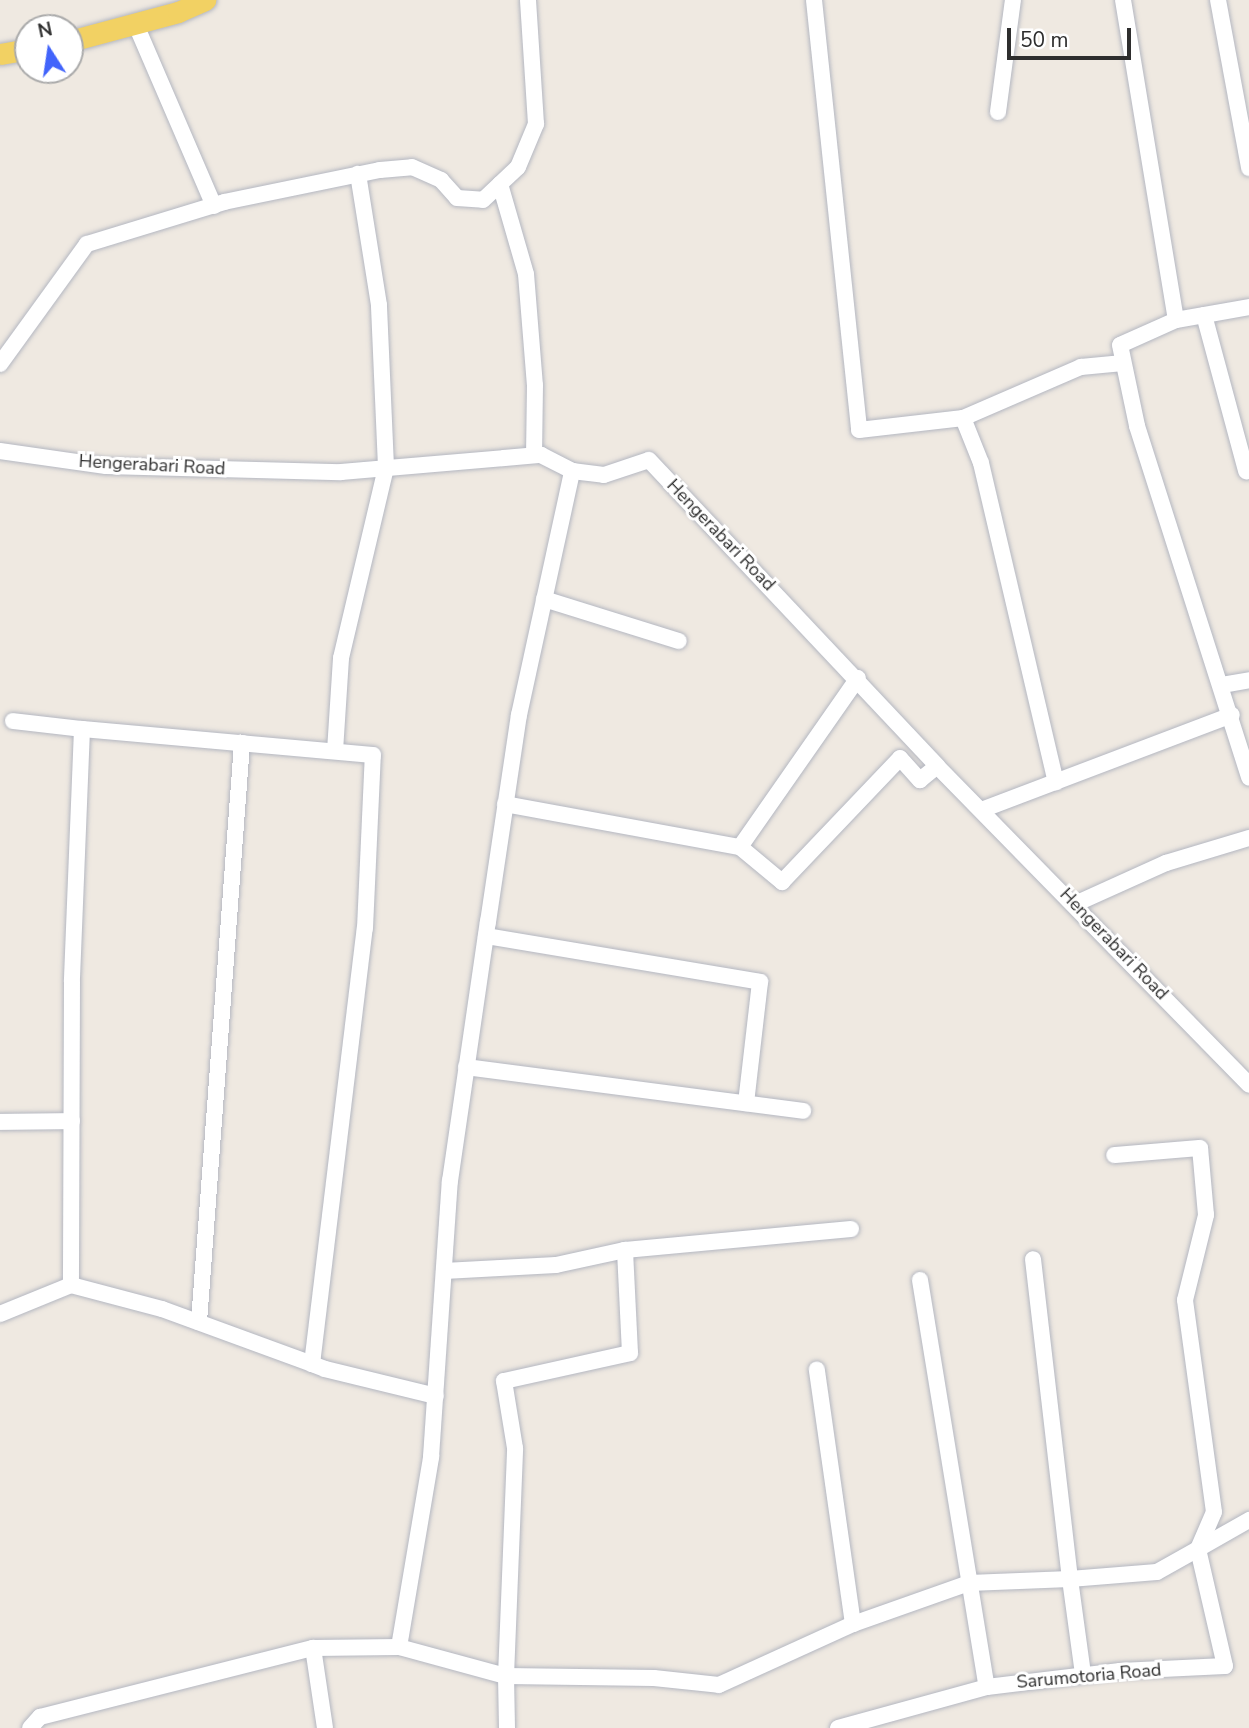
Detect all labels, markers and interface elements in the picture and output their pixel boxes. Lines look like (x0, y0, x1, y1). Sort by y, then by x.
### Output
north arrow (14, 14, 84, 84)
scale bar (1011, 14, 1135, 58)
text: N (35, 16, 55, 45)
text: 50 m (1020, 26, 1069, 54)
street label: Hengerabari Road (78, 450, 226, 480)
street label: Hengerabari Road (662, 475, 780, 595)
street label: Hengerabari Road (1055, 884, 1173, 1004)
street label: Sarumotoria Road (1016, 1659, 1162, 1693)

